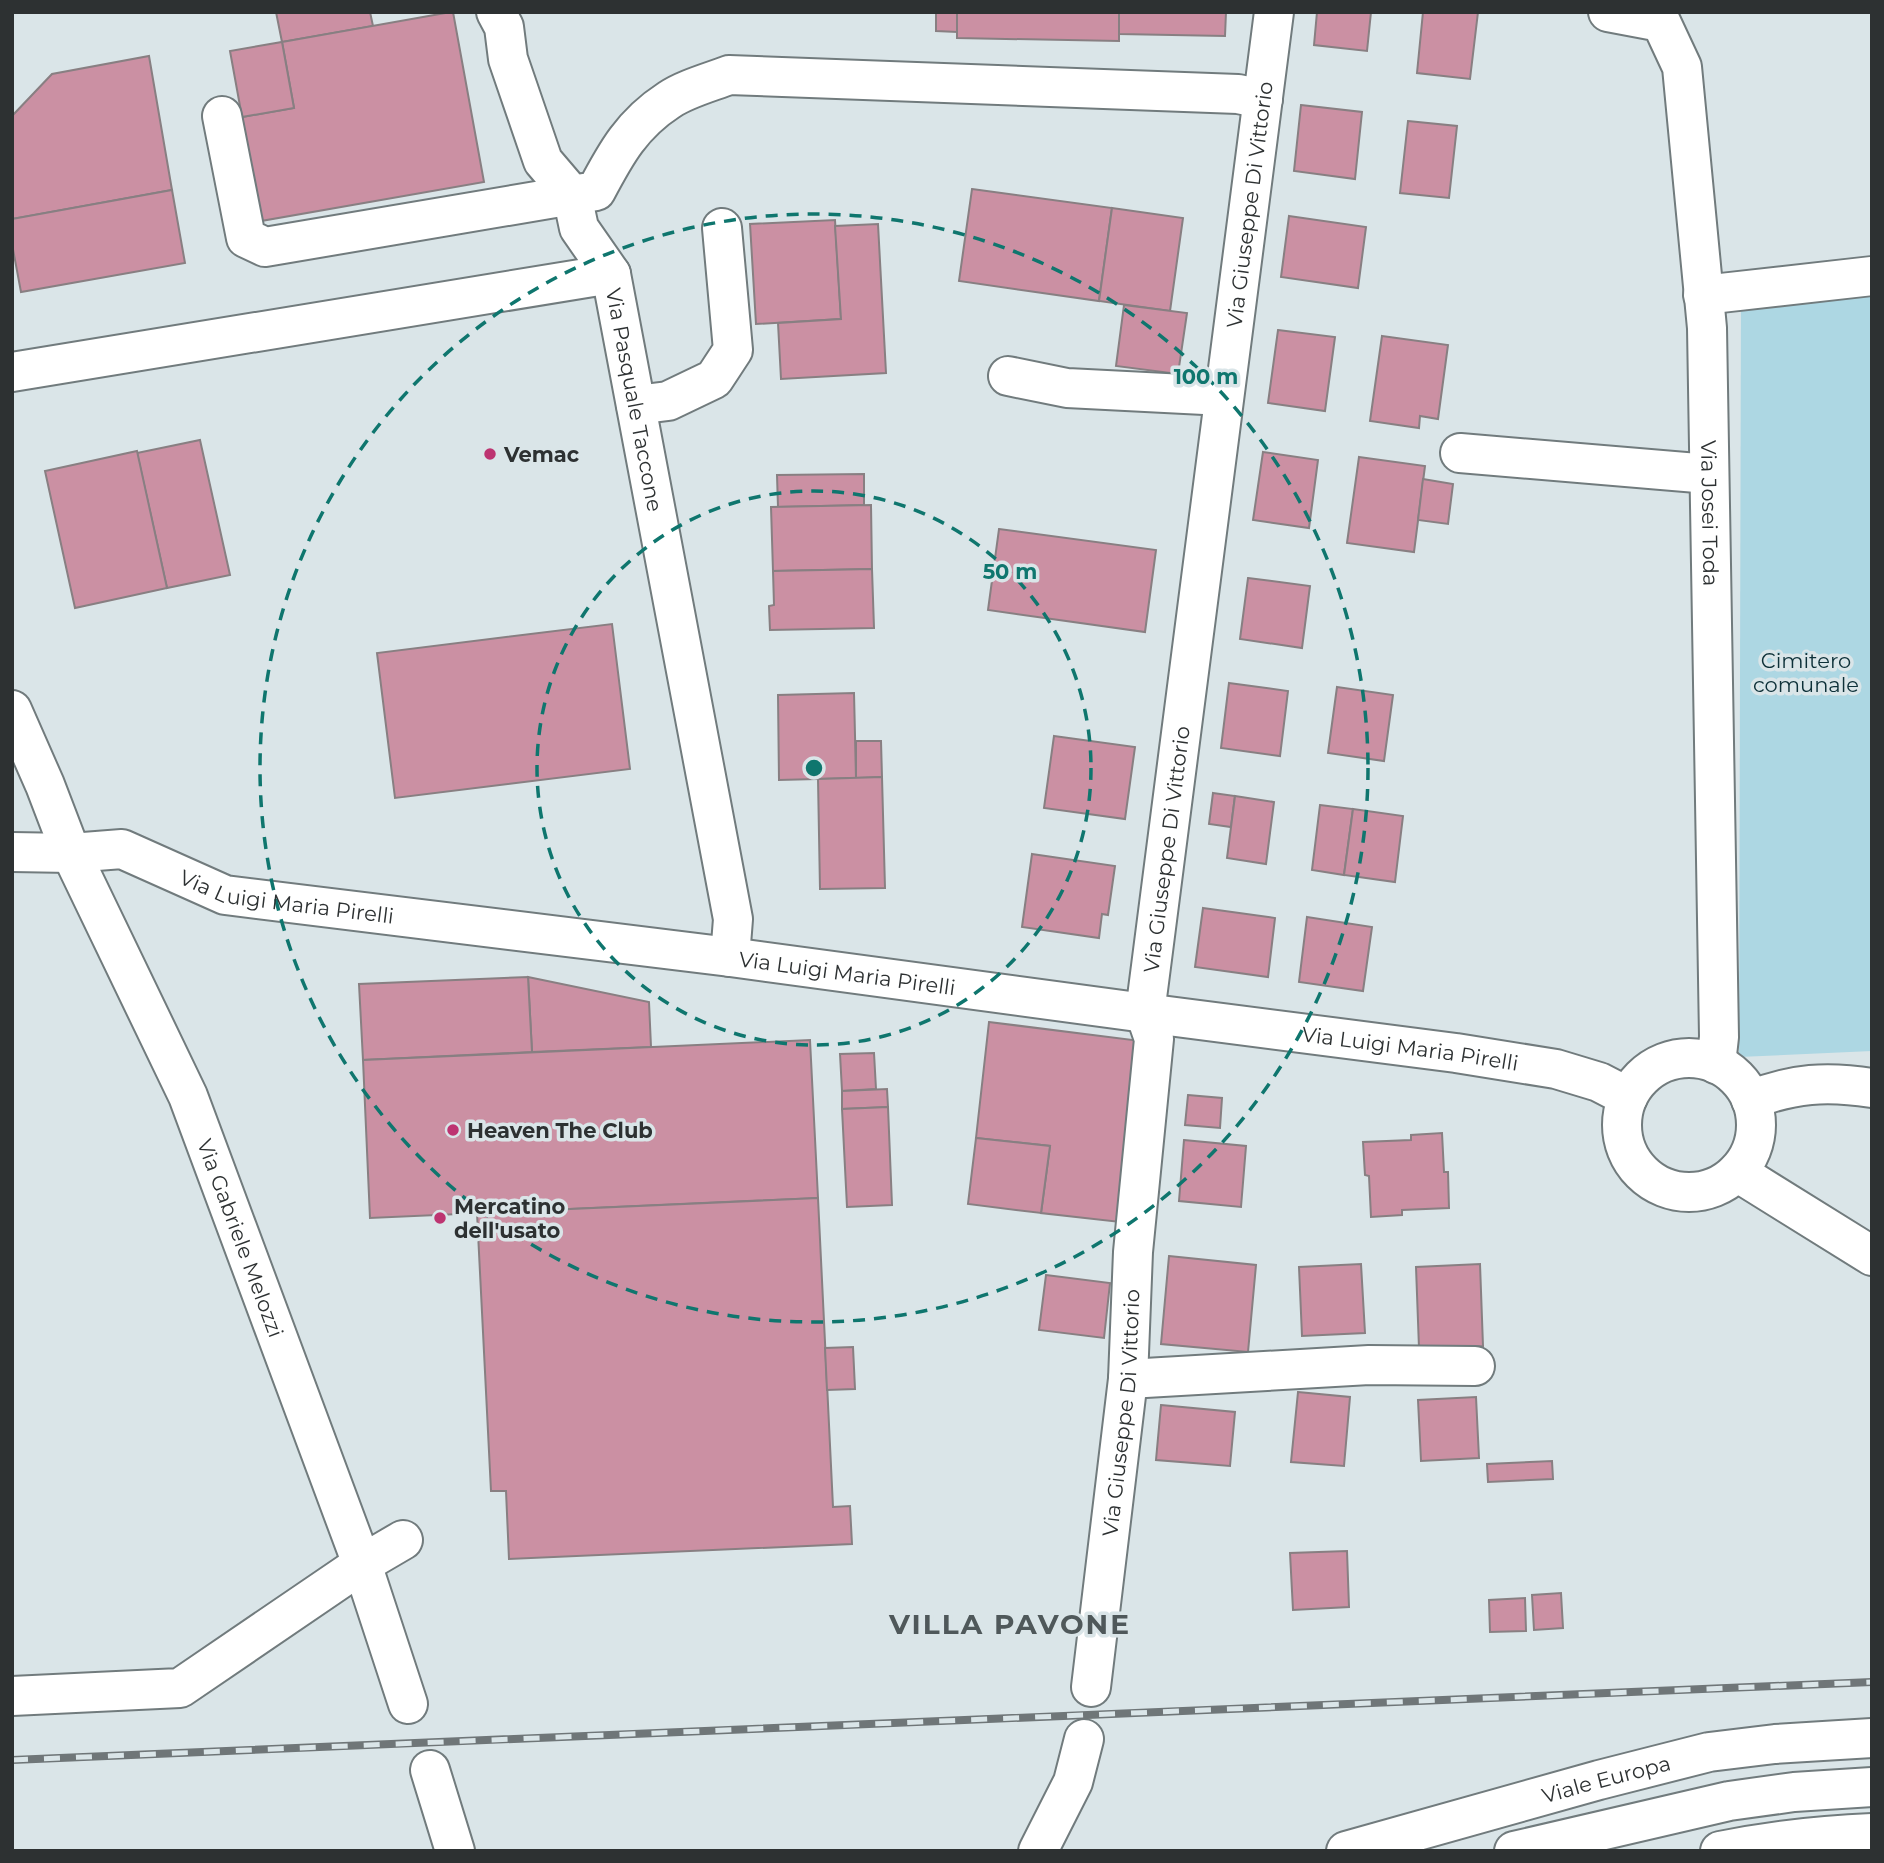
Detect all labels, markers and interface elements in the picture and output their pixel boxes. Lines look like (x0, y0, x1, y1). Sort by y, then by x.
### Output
street label: Via Giuseppe Di Vittorio (1221, 80, 1277, 329)
street label: Via Pasquale Taccone (601, 286, 668, 514)
text: 100 m (1174, 364, 1238, 389)
street label: Via Josei Toda (1696, 440, 1724, 587)
place label: Vemac (503, 442, 580, 467)
marker: Vemac (482, 446, 498, 462)
text: 50 m (983, 559, 1037, 584)
park label: Cimitero comunale (1753, 648, 1859, 697)
street label: Via Giuseppe Di Vittorio (1138, 724, 1194, 974)
centre of rings (802, 756, 826, 780)
street label: Via Luigi Maria Pirelli (176, 864, 395, 928)
street label: Via Luigi Maria Pirelli (737, 946, 957, 1000)
street label: Via Luigi Maria Pirelli (1300, 1021, 1520, 1075)
place label: Heaven The Club (467, 1118, 653, 1143)
marker: Heaven The Club (445, 1122, 461, 1138)
street label: Via Gabriele Melozzi (193, 1135, 289, 1341)
place label: Mercatino dell'usato (454, 1194, 566, 1243)
marker: Mercatino dell'usato (432, 1210, 448, 1226)
street label: Via Giuseppe Di Vittorio (1097, 1289, 1144, 1538)
district label: VILLA PAVONE (888, 1607, 1131, 1641)
street label: Viale Europa (1539, 1750, 1673, 1808)

